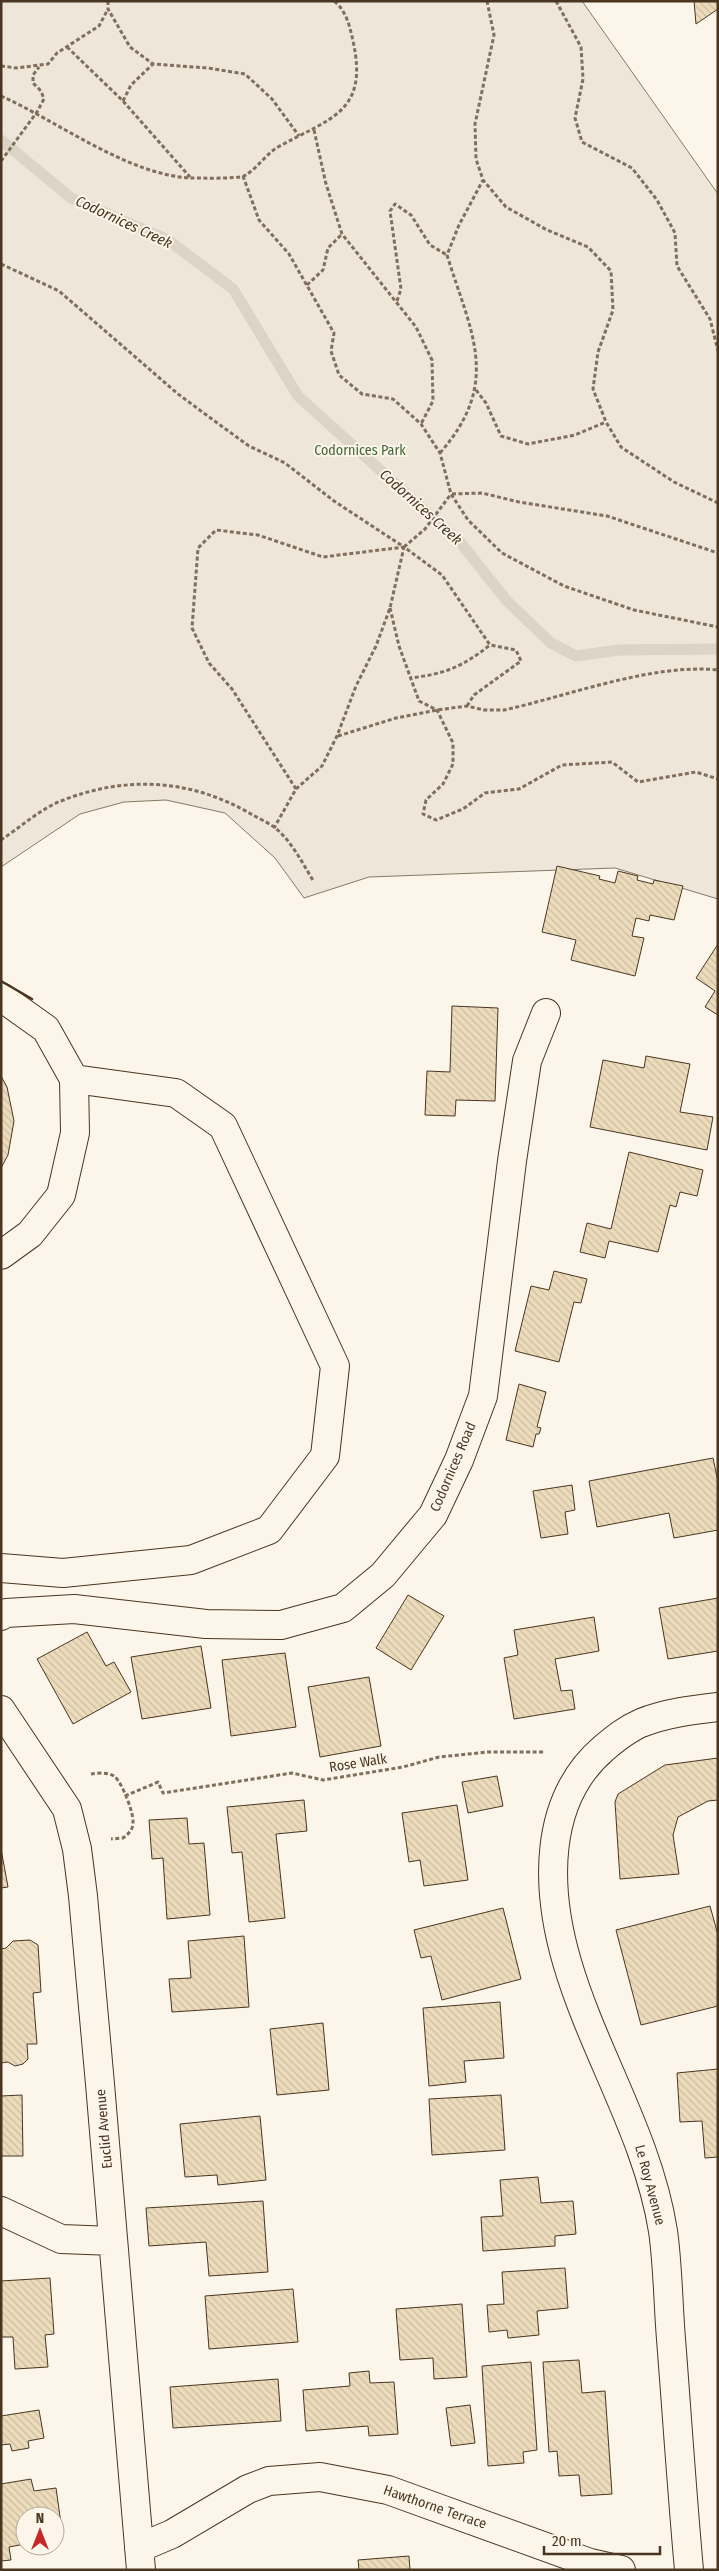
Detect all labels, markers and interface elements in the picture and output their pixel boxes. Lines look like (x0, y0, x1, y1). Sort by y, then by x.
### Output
water label: Codornices Creek (73, 192, 176, 252)
park label: Codornices Park (314, 442, 406, 459)
water label: Codornices Creek (376, 465, 466, 549)
street label: Codornices Road (426, 1420, 480, 1514)
street label: Rose Walk (328, 1750, 388, 1776)
street label: Euclid Avenue (92, 2088, 116, 2169)
street label: Le Roy Avenue (631, 2143, 669, 2227)
street label: Hawthorne Terrace (381, 2481, 489, 2533)
north arrow (15, 2506, 65, 2556)
text: N (36, 2510, 44, 2527)
scale bar (544, 2524, 660, 2556)
text: 20 m (552, 2532, 582, 2550)

